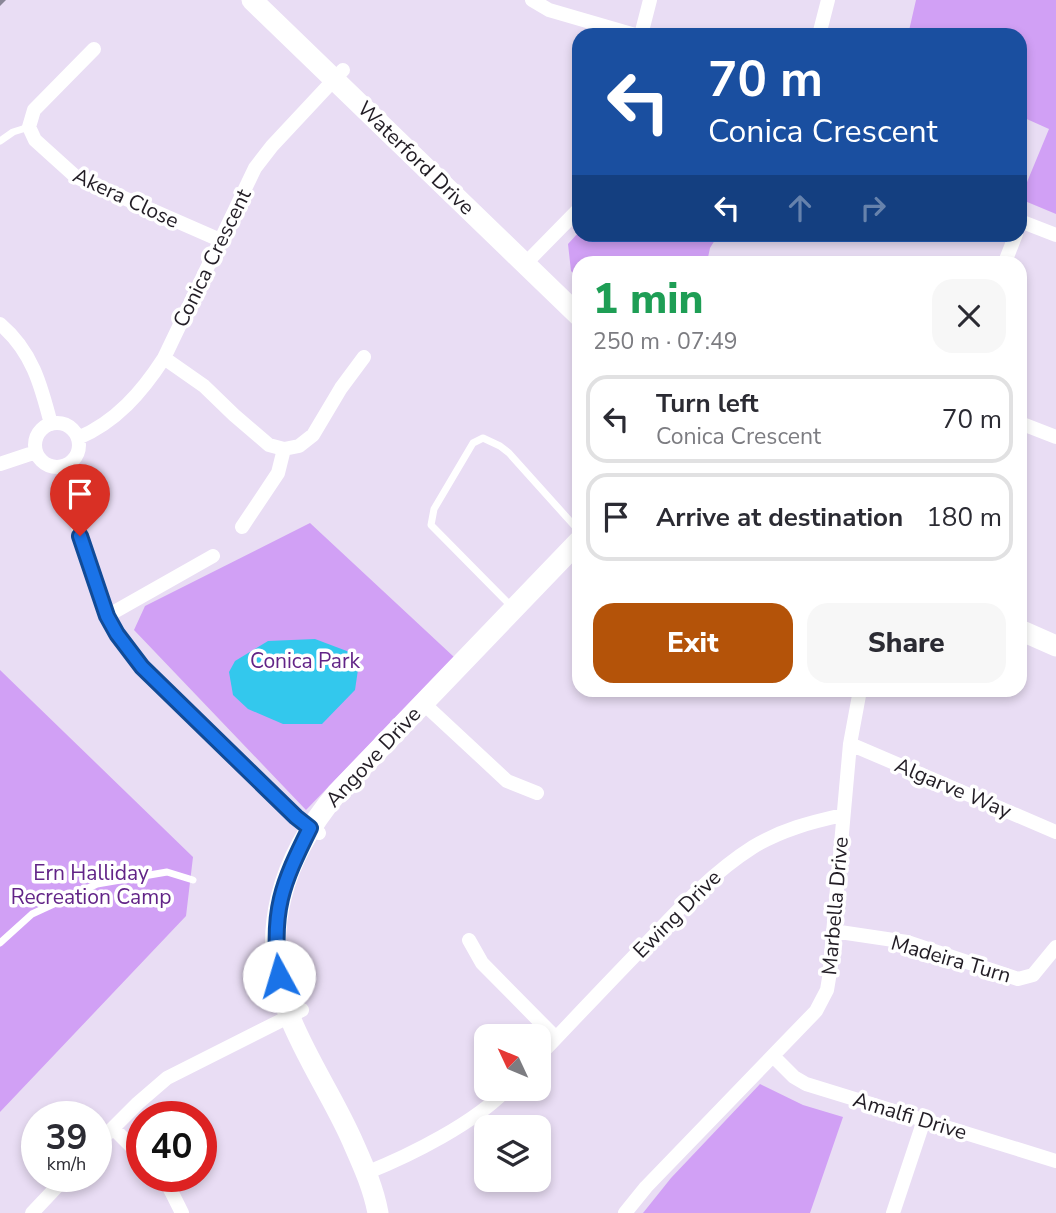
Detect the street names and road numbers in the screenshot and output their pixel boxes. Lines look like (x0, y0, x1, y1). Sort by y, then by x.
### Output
street label: Waterford Drive (351, 95, 481, 221)
street label: Akera Close (68, 161, 184, 235)
street label: Conica Crescent (166, 184, 258, 332)
street label: Angove Drive (319, 701, 427, 813)
street label: Algarve Way (890, 751, 1016, 825)
street label: Marbella Drive (815, 836, 855, 976)
street label: Ewing Drive (627, 864, 727, 964)
street label: Madeira Turn (888, 928, 1014, 990)
street label: Amalfi Drive (850, 1085, 970, 1147)

